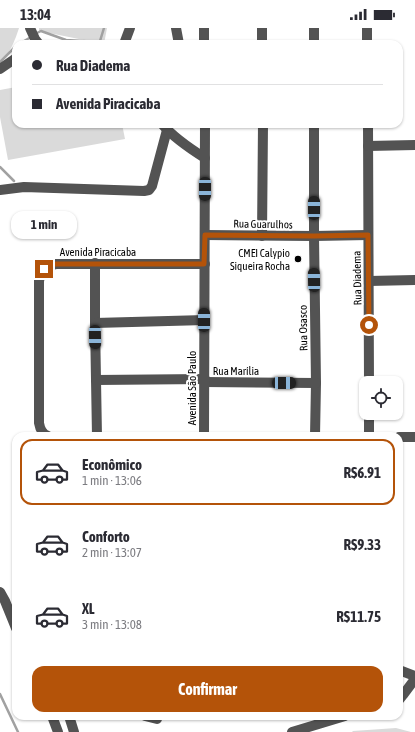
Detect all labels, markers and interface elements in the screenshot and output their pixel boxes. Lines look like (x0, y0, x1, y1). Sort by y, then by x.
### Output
text: 13:04 (20, 6, 51, 23)
text: Rua Diadema (56, 57, 130, 74)
text: Avenida Piracicaba (56, 95, 160, 112)
car (199, 177, 211, 201)
car (308, 196, 320, 220)
callout: 1 min (11, 211, 77, 239)
text: 1 min (31, 217, 57, 232)
street label: Rua Guarulhos (233, 217, 293, 231)
street label: Avenida Piracicaba (60, 246, 136, 258)
place label: CMEI Calypio Siqueira Rocha (230, 247, 290, 272)
street label: Rua Diadema (351, 251, 363, 305)
marker: CMEI Calypio Siqueira Rocha (293, 254, 303, 264)
route end (35, 260, 53, 278)
car (308, 268, 320, 292)
street label: Rua Osasco (297, 305, 309, 351)
car (198, 308, 210, 332)
route start (360, 316, 378, 334)
car (89, 325, 101, 349)
street label: Avenida São Paulo (186, 351, 198, 425)
street label: Rua Marília (213, 365, 259, 377)
map controls (359, 376, 403, 420)
button: locate (359, 376, 403, 420)
car (272, 377, 296, 389)
icon: car (34, 454, 70, 490)
text: Econômico (82, 456, 142, 473)
text: R$6.91 (343, 464, 381, 481)
text: 1 min · 13:06 (82, 473, 142, 488)
icon: car (34, 526, 70, 562)
text: Conforto (82, 528, 130, 545)
text: R$9.33 (343, 536, 381, 553)
text: 2 min · 13:07 (82, 545, 142, 560)
icon: car (34, 598, 70, 634)
text: XL (82, 600, 95, 617)
text: R$11.75 (336, 608, 381, 625)
text: 3 min · 13:08 (82, 617, 142, 632)
button: Confirmar (32, 666, 383, 712)

